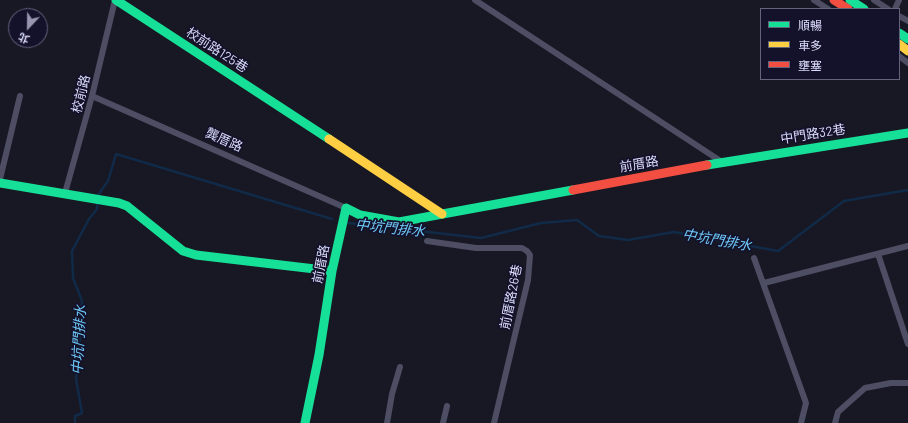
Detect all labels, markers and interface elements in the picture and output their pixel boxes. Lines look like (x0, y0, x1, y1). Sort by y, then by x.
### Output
north arrow (8, 8, 48, 48)
legend (760, 8, 900, 80)
text: 順暢 (798, 18, 822, 32)
street label: 校前路125巷 (183, 24, 251, 76)
text: 北 (16, 31, 31, 47)
text: 車多 (798, 38, 822, 52)
text: 壅塞 (798, 58, 822, 72)
street label: 校前路 (69, 73, 93, 115)
street label: 中門路32巷 (779, 121, 847, 147)
street label: 龔厝路 (203, 125, 245, 155)
street label: 前厝路 (618, 153, 660, 175)
water label: 中坑門排水 (354, 216, 426, 240)
water label: 中坑門排水 (681, 226, 753, 254)
street label: 前厝路 (310, 243, 332, 285)
street label: 前厝路26巷 (497, 263, 525, 331)
water label: 中坑門排水 (69, 305, 89, 375)

